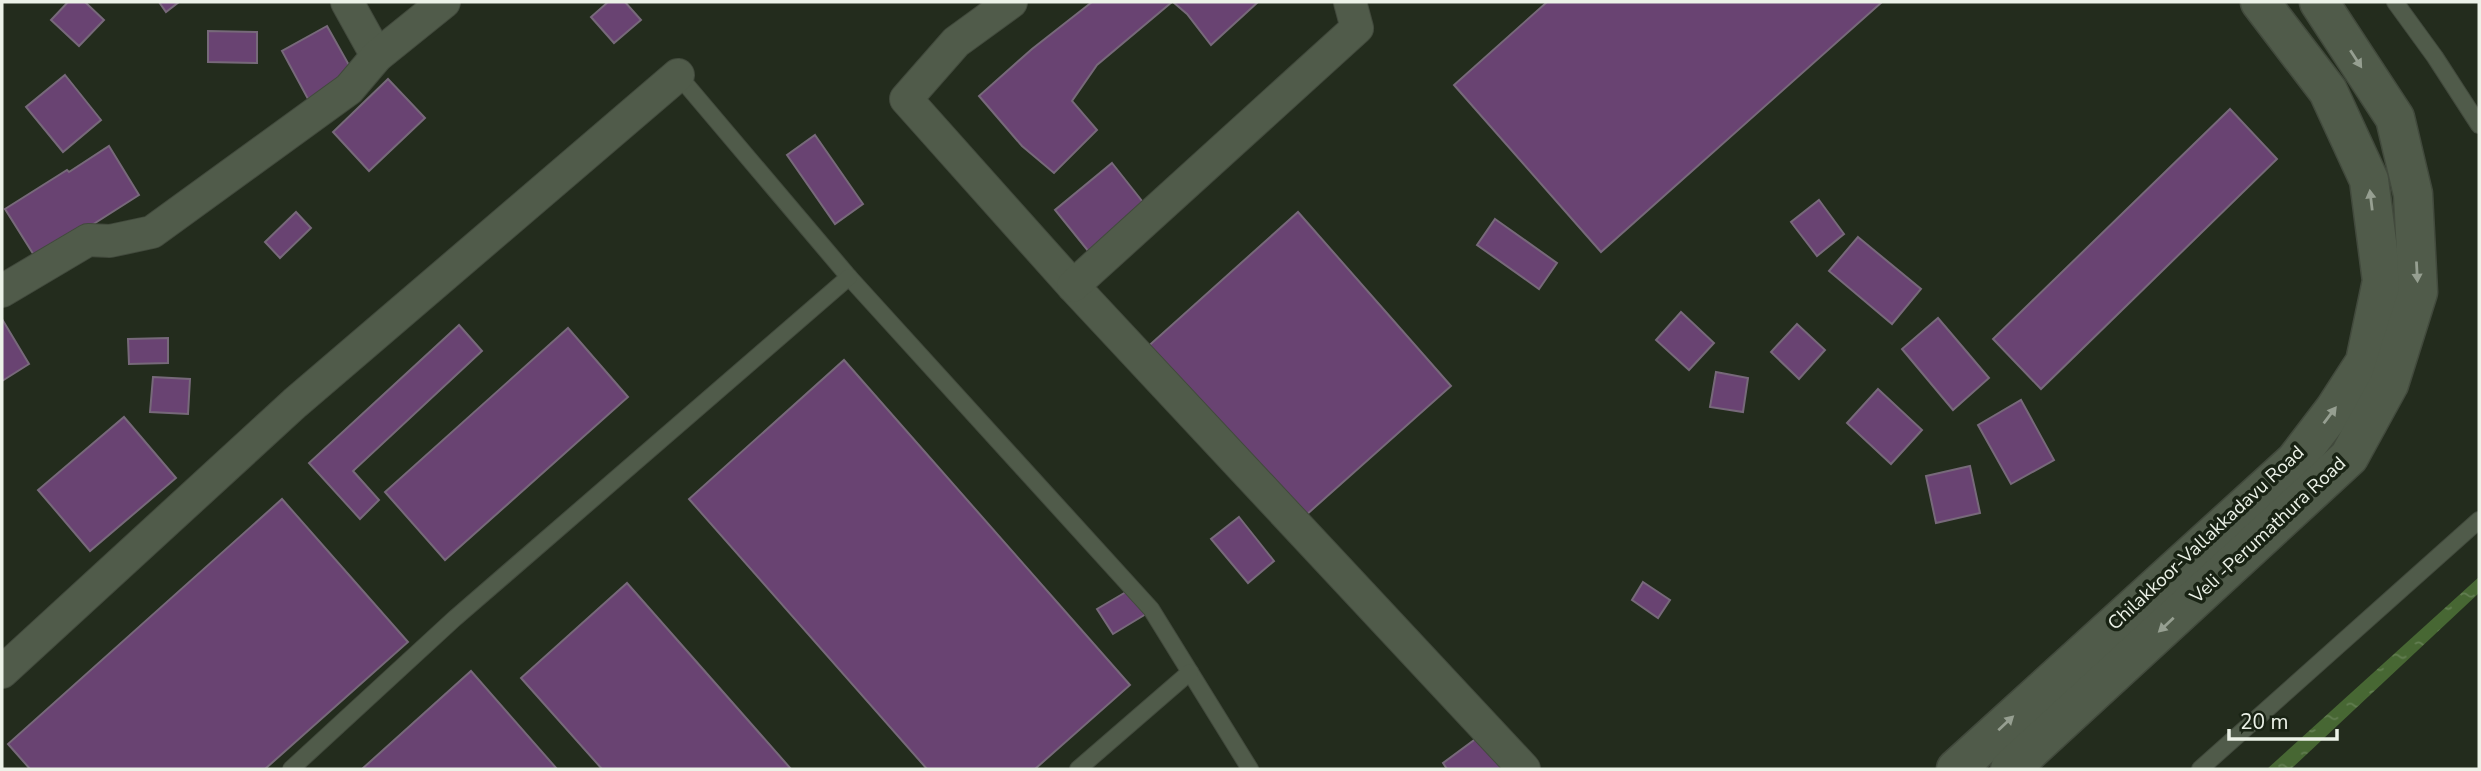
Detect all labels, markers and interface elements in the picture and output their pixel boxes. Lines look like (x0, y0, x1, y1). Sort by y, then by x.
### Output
one-way arrow (2350, 49, 2363, 69)
one-way arrow (2366, 189, 2377, 211)
one-way arrow (2411, 262, 2422, 284)
one-way arrow (2323, 406, 2338, 424)
street label: Chilakkoor-Vallakkadavu Road (2102, 440, 2310, 636)
street label: Veli -Perumathura Road (2184, 451, 2352, 610)
one-way arrow (2158, 617, 2175, 633)
scale bar (2229, 698, 2338, 742)
text: 20 m (2240, 708, 2289, 736)
one-way arrow (1997, 715, 2015, 731)

